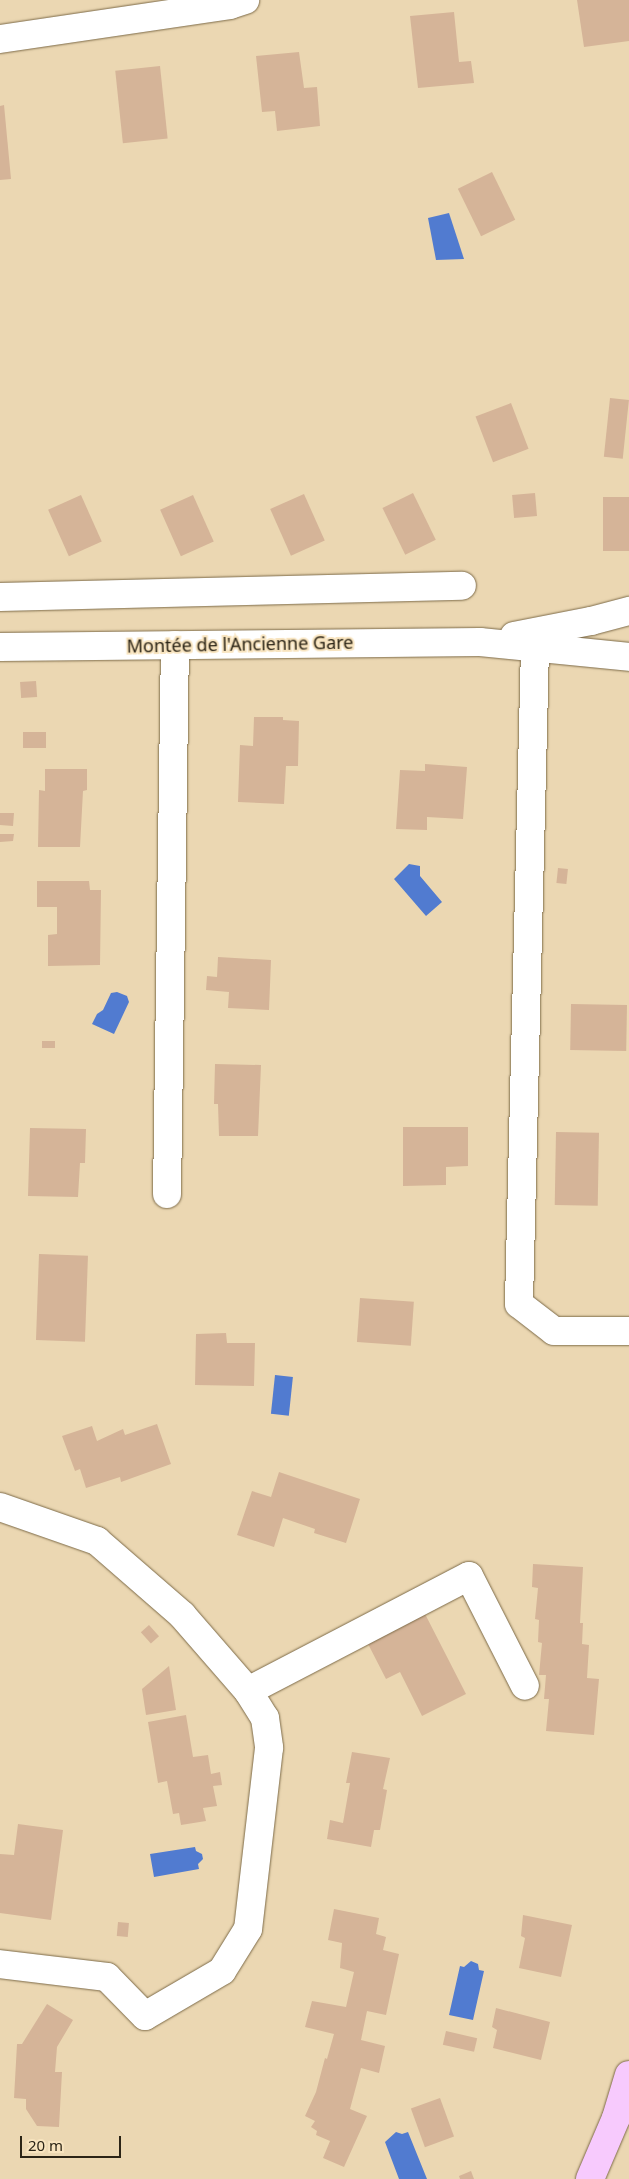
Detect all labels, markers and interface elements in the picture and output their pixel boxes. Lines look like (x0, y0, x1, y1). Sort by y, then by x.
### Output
street label: Montée de l'Ancienne Gare (126, 631, 354, 657)
scale bar (22, 2126, 124, 2158)
text: 20 m (28, 2135, 63, 2155)

